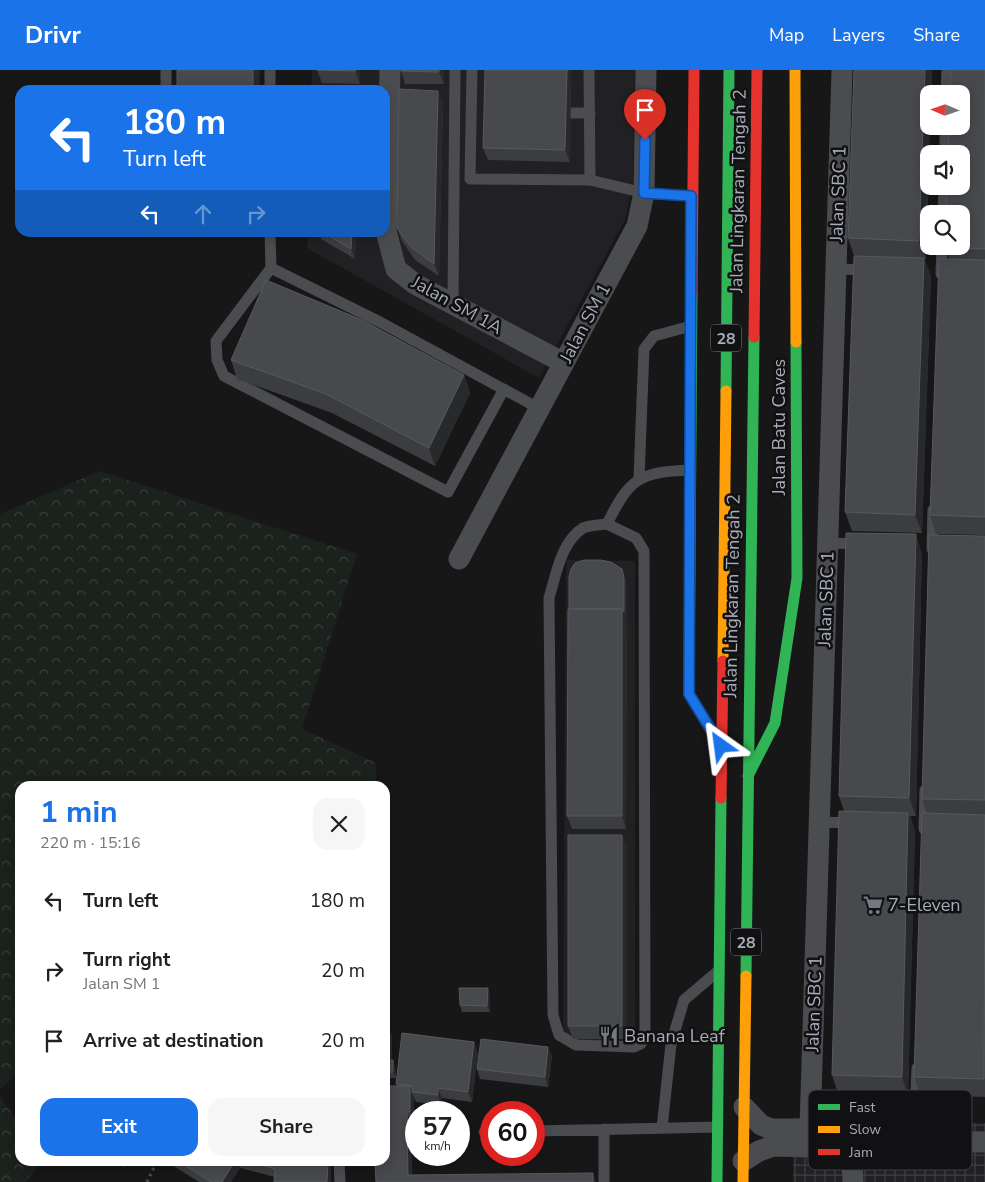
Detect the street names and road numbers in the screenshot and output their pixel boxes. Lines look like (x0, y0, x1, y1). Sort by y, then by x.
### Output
street label: Jalan Lingkaran Tengah 2 (724, 89, 752, 294)
street label: Jalan SBC 1 (824, 146, 852, 243)
street label: Jalan SM 1A (407, 270, 507, 340)
street label: Jalan SM 1 (554, 279, 616, 368)
road number: 28 (711, 324, 741, 352)
street label: Jalan Batu Caves (767, 359, 791, 496)
street label: Jalan Lingkaran Tengah 2 (718, 494, 746, 699)
street label: Jalan SBC 1 (812, 551, 840, 648)
road number: 28 (731, 929, 761, 956)
street label: Jalan SBC 1 (800, 956, 828, 1053)

